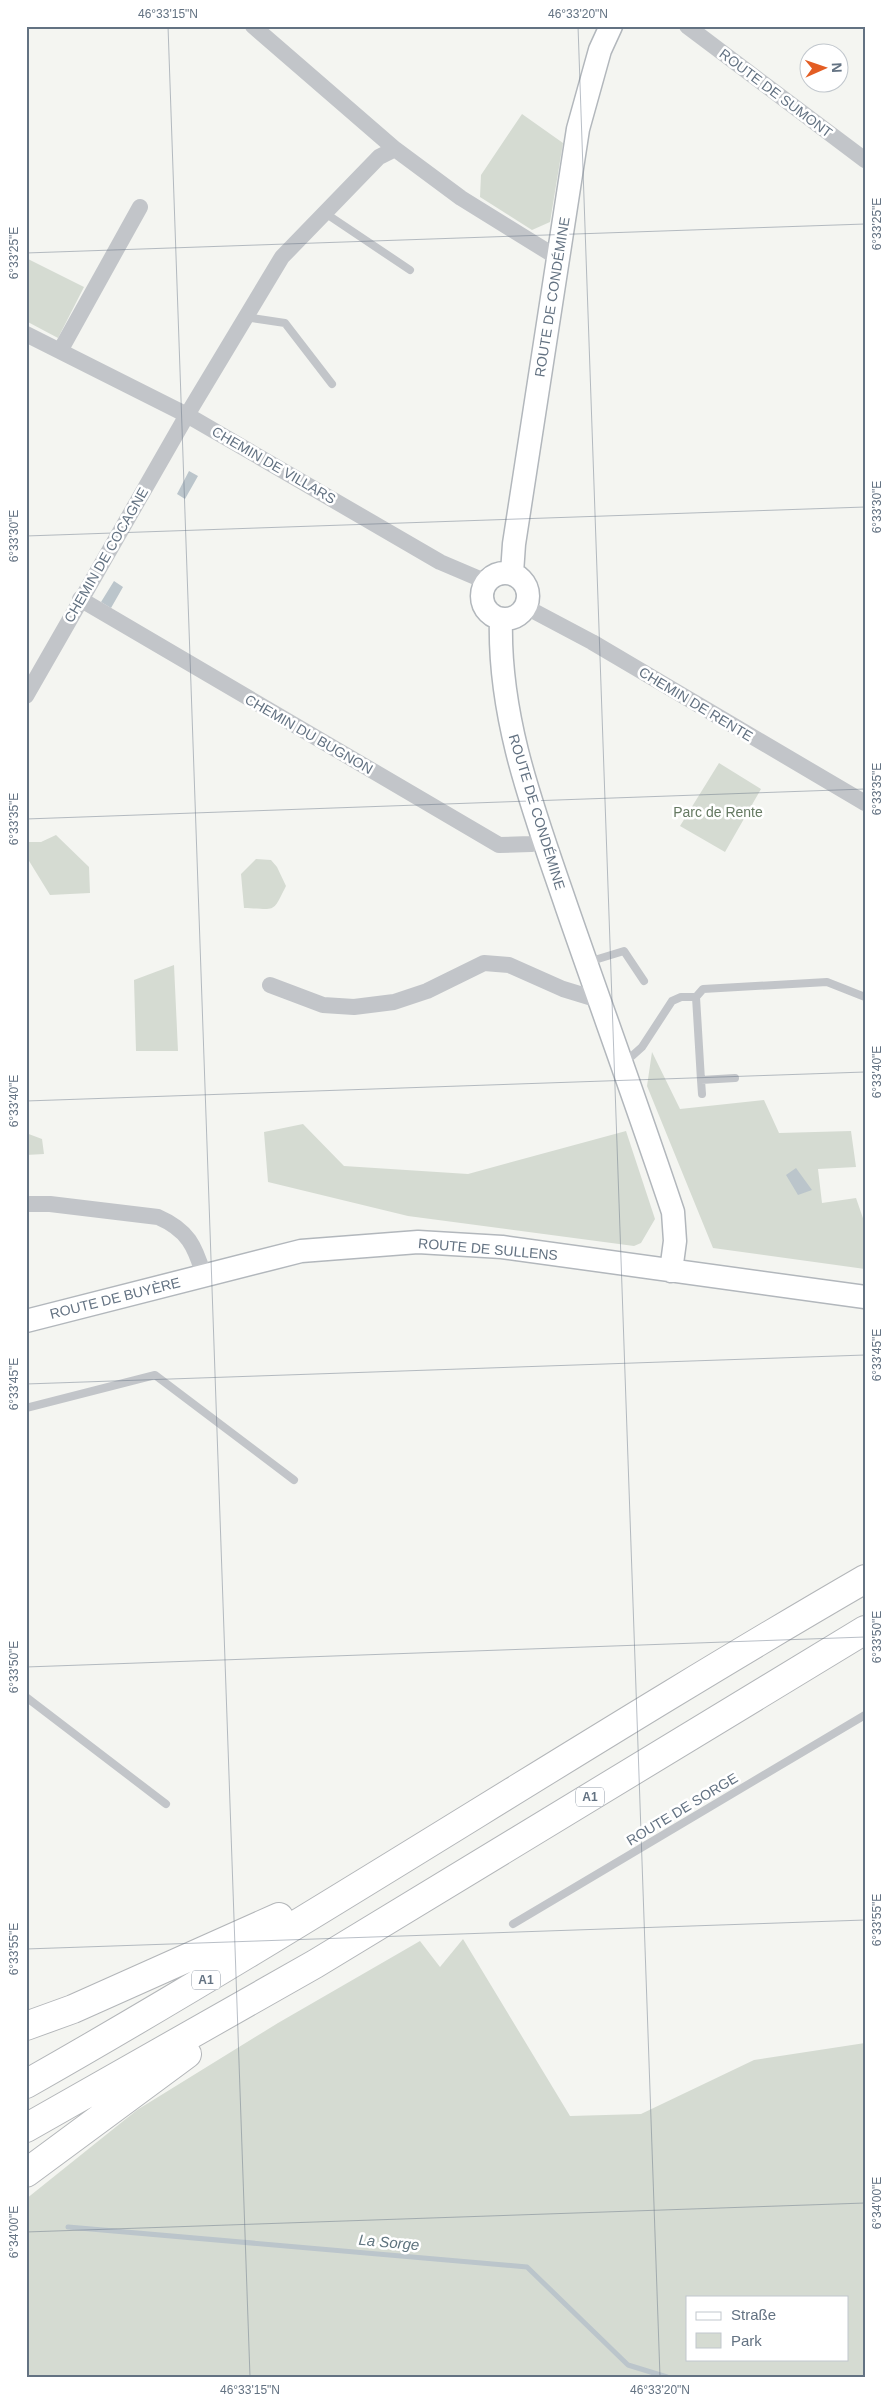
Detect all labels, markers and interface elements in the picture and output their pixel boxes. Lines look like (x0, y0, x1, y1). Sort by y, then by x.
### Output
text: 46°33'15"N (138, 7, 198, 21)
text: 46°33'20"N (548, 7, 608, 21)
north arrow (798, 42, 848, 92)
street label: ROUTE DE SUMONT (716, 45, 836, 141)
text: 6°33'25"E (870, 198, 884, 250)
street label: ROUTE DE CONDÉMINE (531, 216, 573, 378)
text: 6°33'25"E (7, 227, 21, 279)
street label: CHEMIN DE VILLARS (209, 423, 339, 507)
text: 6°33'30"E (870, 481, 884, 533)
street label: CHEMIN DE COCAGNE (61, 485, 151, 625)
text: 6°33'30"E (7, 510, 21, 562)
street label: CHEMIN DE RENTE (636, 664, 756, 744)
street label: CHEMIN DU BUGNON (242, 691, 376, 777)
street label: ROUTE DE CONDÉMINE (506, 732, 568, 892)
text: 6°33'35"E (870, 763, 884, 815)
text: 6°33'35"E (7, 793, 21, 845)
park label: Parc de Rente (673, 804, 763, 820)
text: 6°33'40"E (870, 1046, 884, 1098)
text: 6°33'40"E (7, 1075, 21, 1127)
street label: ROUTE DE SULLENS (418, 1235, 558, 1263)
street label: ROUTE DE BUYÈRE (48, 1274, 182, 1322)
text: 6°33'45"E (870, 1329, 884, 1381)
text: 6°33'45"E (7, 1358, 21, 1410)
text: 6°33'50"E (870, 1611, 884, 1663)
text: 6°33'50"E (7, 1641, 21, 1693)
street label: ROUTE DE SORGE (624, 1769, 740, 1849)
road number: A1 (576, 1788, 604, 1806)
text: 6°33'55"E (870, 1894, 884, 1946)
text: 6°33'55"E (7, 1923, 21, 1975)
road number: A1 (192, 1970, 220, 1990)
text: 6°34'00"E (870, 2177, 884, 2229)
text: 6°34'00"E (7, 2206, 21, 2258)
water label: La Sorge (358, 2231, 420, 2253)
legend (686, 2296, 848, 2360)
text: Straße (731, 2306, 776, 2323)
text: Park (731, 2332, 762, 2349)
text: 46°33'15"N (220, 2383, 280, 2397)
text: 46°33'20"N (630, 2383, 690, 2397)

